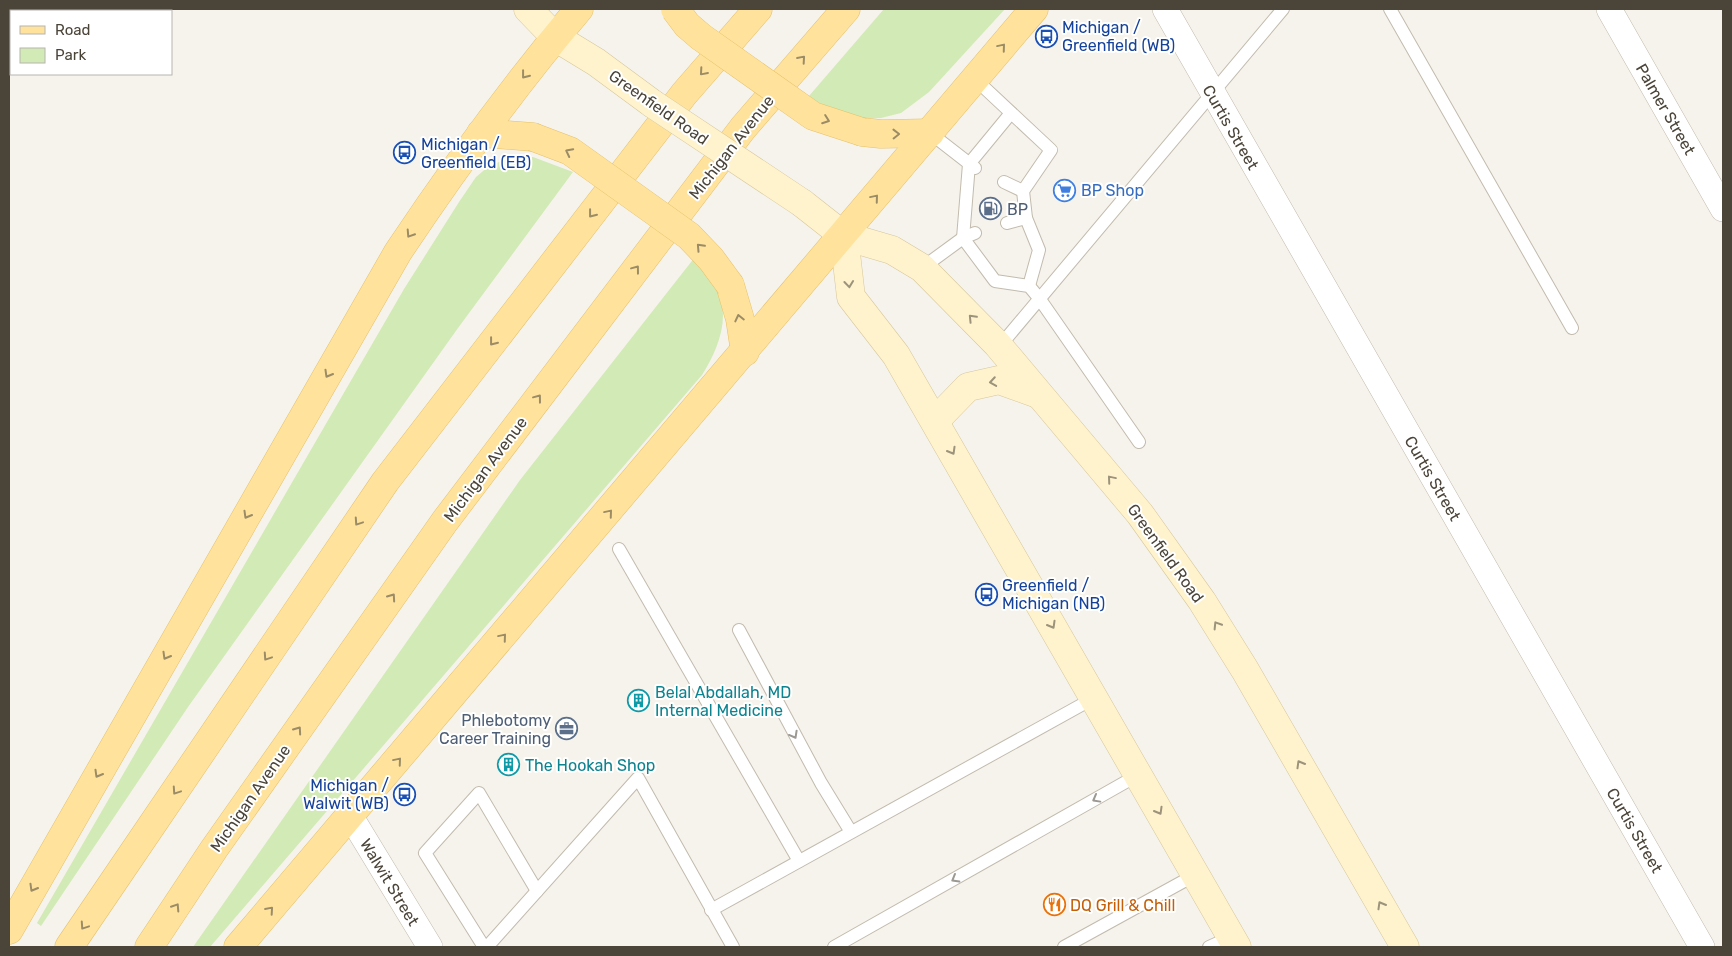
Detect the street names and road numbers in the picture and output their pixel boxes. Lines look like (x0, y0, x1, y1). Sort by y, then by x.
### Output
street label: Palmer Street (1632, 60, 1699, 158)
street label: Greenfield Road (605, 66, 712, 149)
street label: Curtis Street (1199, 81, 1263, 173)
street label: Michigan Avenue (685, 92, 778, 203)
street label: Michigan Avenue (440, 413, 531, 526)
street label: Curtis Street (1401, 432, 1465, 524)
street label: Greenfield Road (1123, 500, 1208, 606)
street label: Michigan Avenue (206, 741, 295, 856)
street label: Curtis Street (1603, 784, 1667, 876)
street label: Walwit Street (356, 835, 423, 929)

